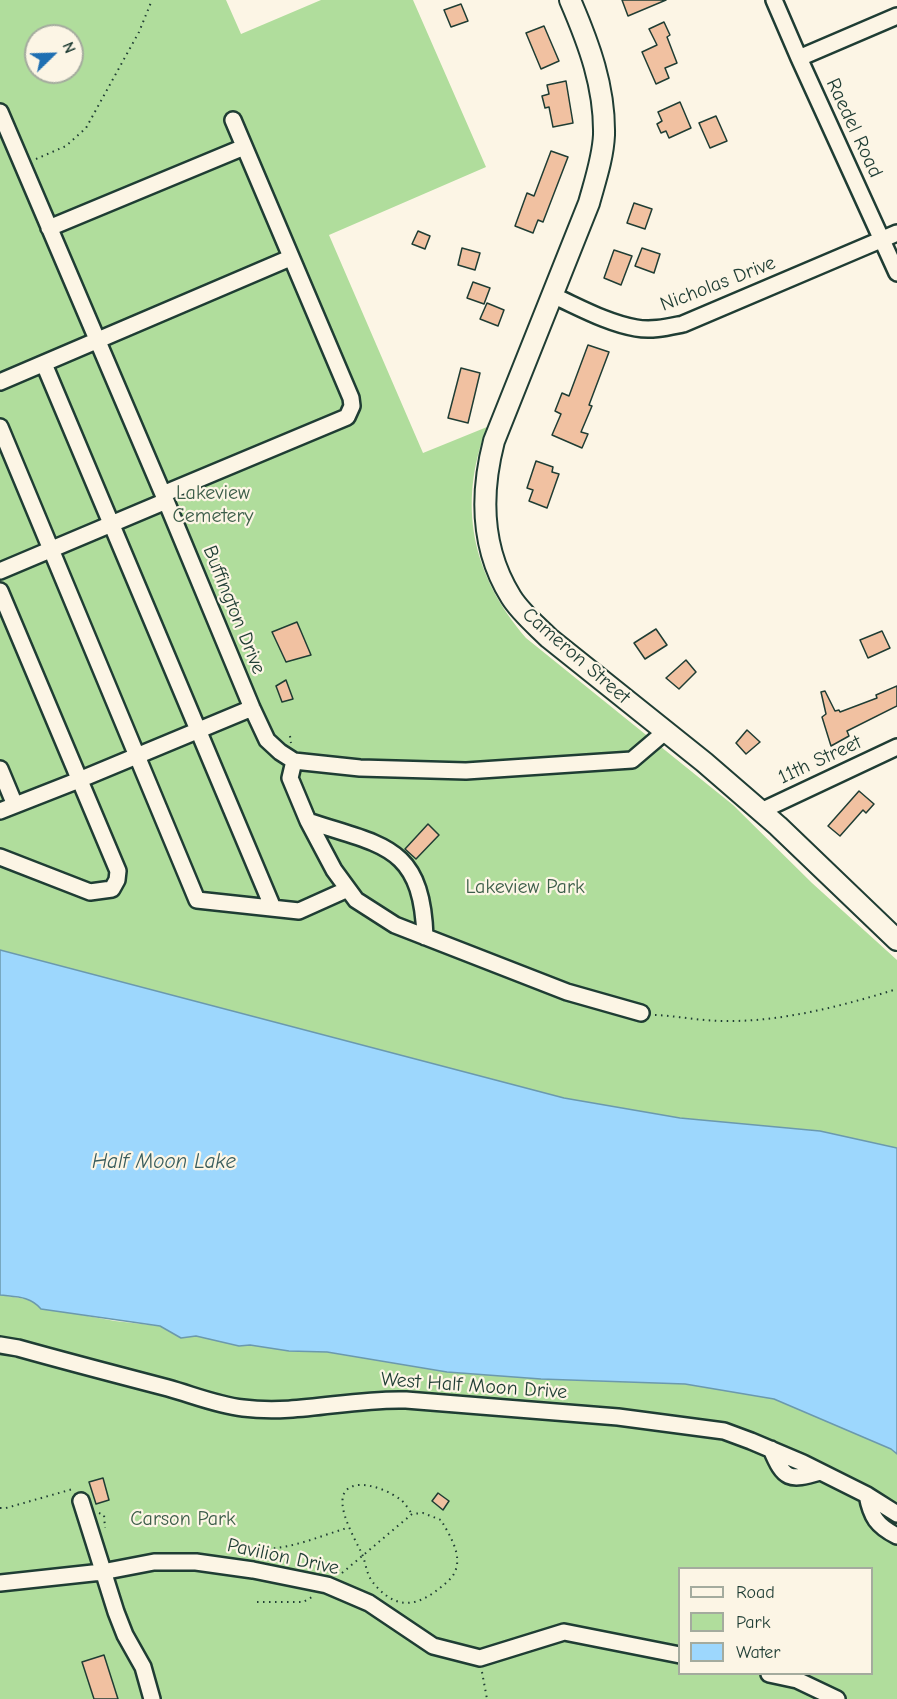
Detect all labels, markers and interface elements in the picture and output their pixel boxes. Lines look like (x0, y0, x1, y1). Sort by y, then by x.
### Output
north arrow (24, 24, 84, 84)
text: N (58, 39, 79, 56)
street label: Raedel Road (821, 74, 887, 182)
street label: Nicholas Drive (657, 251, 779, 317)
park label: Lakeview Cemetery (173, 481, 253, 528)
street label: Buffington Drive (197, 542, 271, 678)
street label: Cameron Street (517, 603, 635, 709)
street label: 11th Street (775, 730, 865, 790)
park label: Lakeview Park (465, 875, 585, 899)
water label: Half Moon Lake (92, 1149, 236, 1175)
street label: West Half Moon Drive (380, 1368, 568, 1404)
park label: Carson Park (130, 1507, 236, 1531)
street label: Pavilion Drive (225, 1533, 341, 1581)
legend (678, 1567, 873, 1675)
text: Road (736, 1582, 775, 1603)
text: Park (736, 1612, 770, 1633)
text: Water (736, 1642, 780, 1663)

